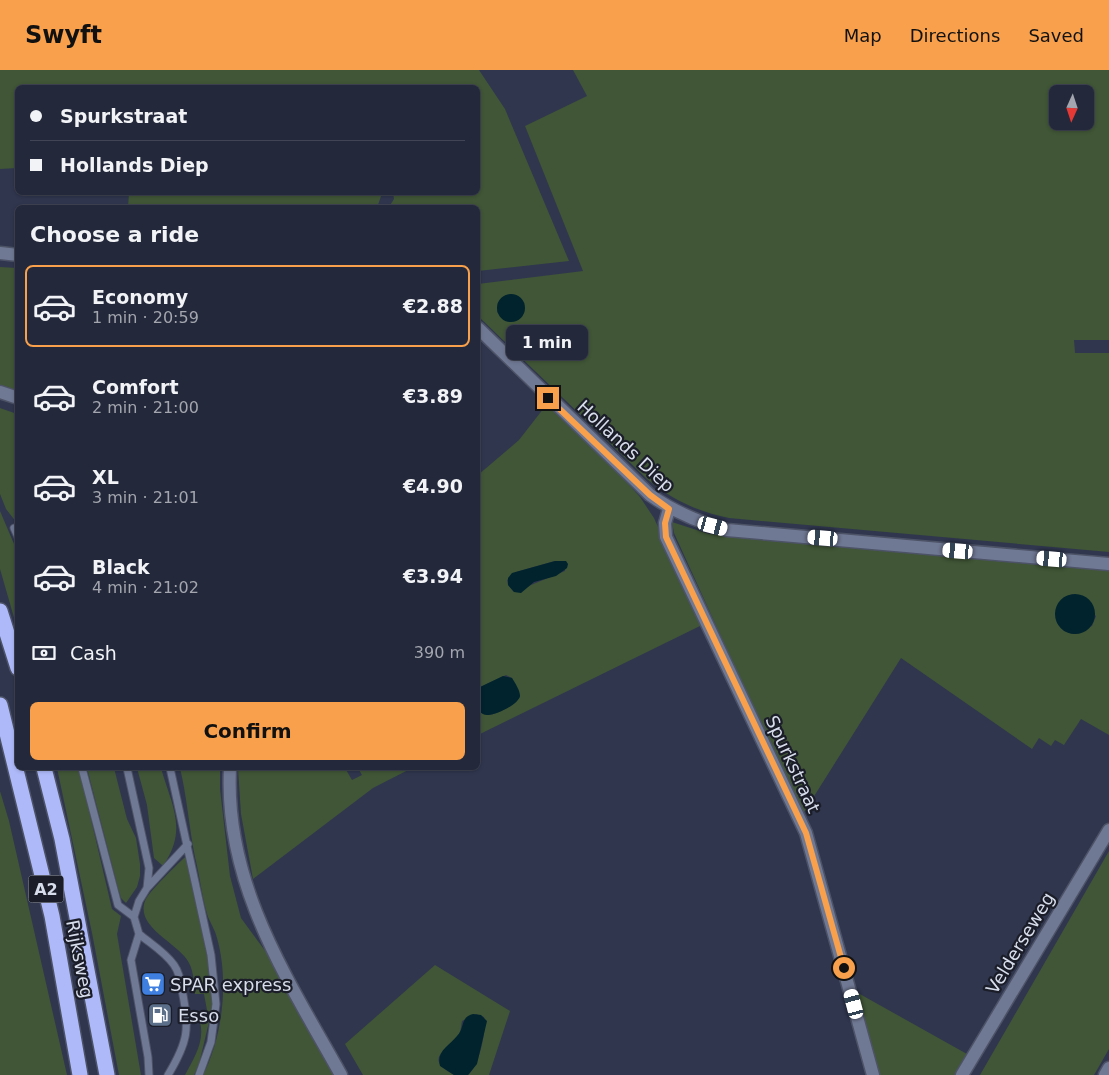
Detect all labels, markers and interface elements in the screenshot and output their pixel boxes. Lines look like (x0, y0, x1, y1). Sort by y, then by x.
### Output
text: Swyft (25, 21, 102, 49)
text: Map (844, 25, 882, 46)
text: Directions (910, 25, 1000, 46)
text: Saved (1028, 25, 1084, 46)
north arrow (1049, 85, 1094, 130)
map controls (1049, 85, 1094, 130)
text: Spurkstraat (60, 105, 187, 127)
text: Hollands Diep (60, 154, 209, 176)
text: Choose a ride (30, 222, 199, 247)
icon: car (32, 284, 77, 329)
text: Economy (92, 286, 188, 308)
text: €2.88 (403, 295, 463, 317)
text: 1 min · 20:59 (92, 308, 199, 327)
callout: 1 min (507, 325, 589, 360)
text: 1 min (522, 333, 572, 352)
icon: car (32, 374, 77, 419)
text: Comfort (92, 376, 179, 398)
text: €3.89 (403, 385, 463, 407)
route end (537, 387, 559, 409)
street label: Hollands Diep (573, 396, 679, 496)
text: 2 min · 21:00 (92, 398, 199, 417)
icon: car (32, 464, 77, 509)
text: XL (92, 466, 119, 488)
text: €4.90 (403, 475, 463, 497)
text: 3 min · 21:01 (92, 488, 199, 507)
car (696, 515, 729, 537)
car (807, 529, 838, 547)
car (942, 542, 973, 560)
car (1036, 550, 1067, 568)
icon: car (32, 554, 77, 599)
text: Black (92, 556, 150, 578)
text: €3.94 (403, 565, 463, 587)
text: 4 min · 21:02 (92, 578, 199, 597)
icon: cash (30, 639, 58, 667)
text: Cash (70, 642, 117, 664)
text: 390 m (414, 643, 465, 662)
button: Confirm (30, 702, 465, 760)
street label: Spurkstraat (761, 712, 825, 816)
road number: A2 (28, 876, 64, 902)
street label: Velderseweg (981, 888, 1059, 998)
street label: Rijksweg (62, 918, 98, 1000)
route start (833, 957, 855, 979)
supermarket icon: SPAR express (140, 971, 166, 997)
place label: SPAR express (170, 974, 291, 995)
car (842, 988, 865, 1020)
fuel station icon: Esso (147, 1002, 173, 1028)
place label: Esso (178, 1005, 219, 1026)

